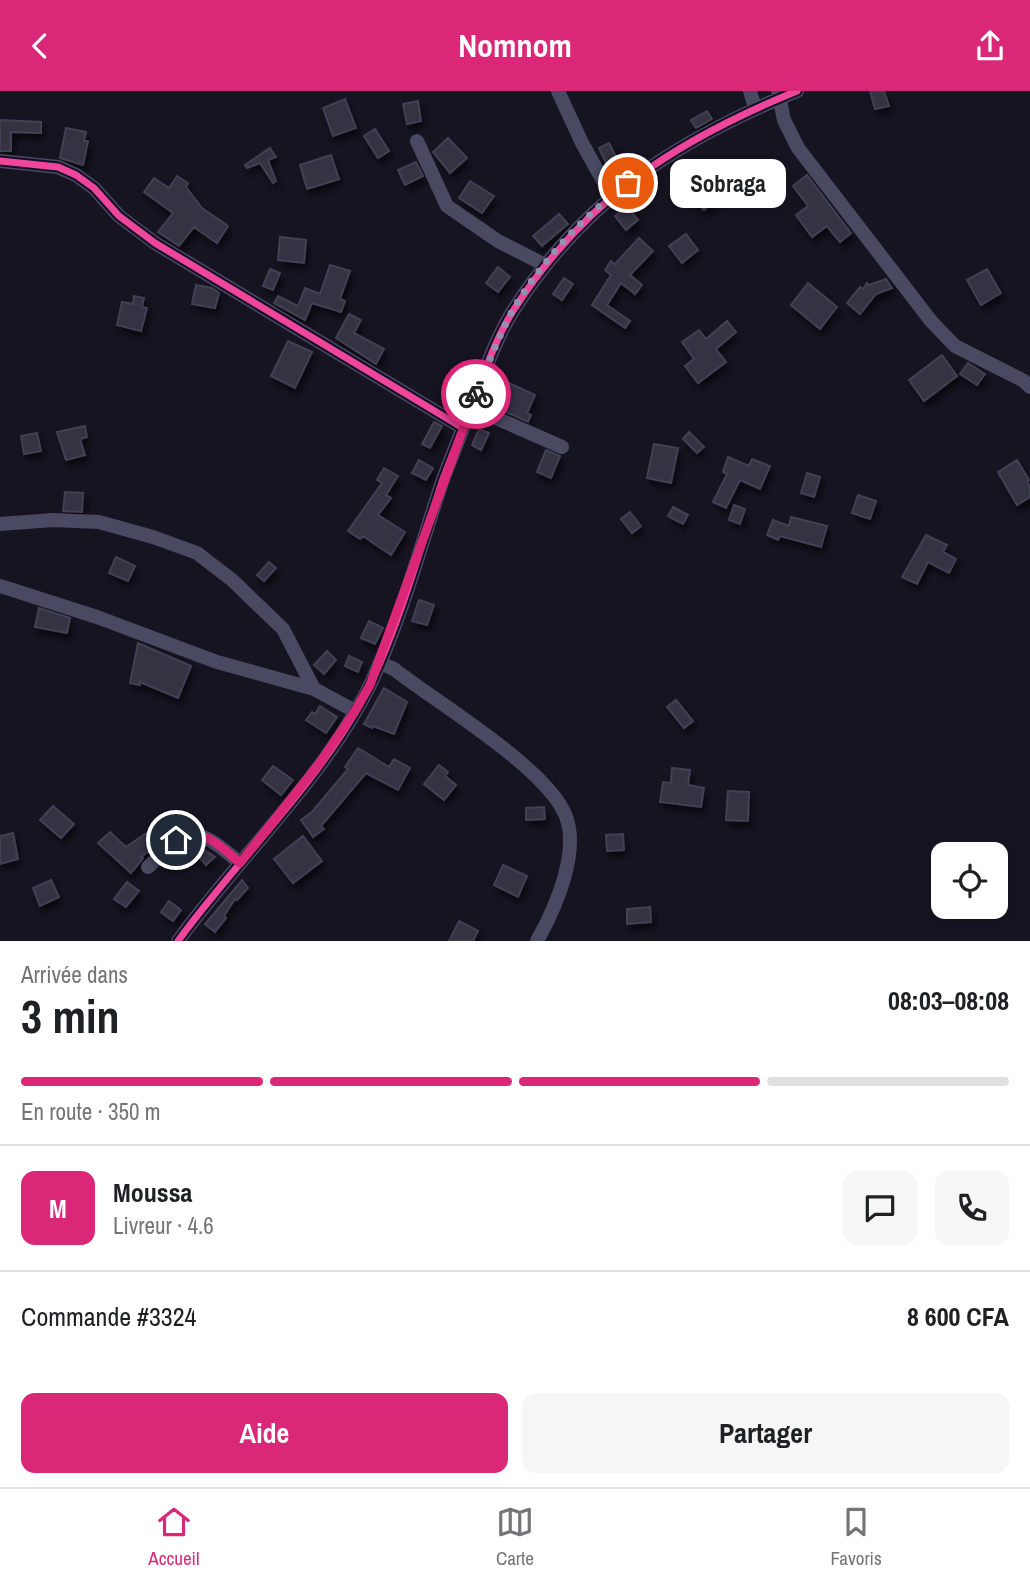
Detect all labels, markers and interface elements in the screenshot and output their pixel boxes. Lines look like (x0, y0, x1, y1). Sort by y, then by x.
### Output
text: Nomnom (458, 24, 572, 67)
icon: back (21, 27, 59, 65)
icon: share (971, 27, 1009, 65)
pin (598, 153, 658, 213)
callout: Sobraga (670, 159, 786, 207)
icon: bag (609, 164, 647, 202)
text: Sobraga (690, 168, 766, 199)
courier (441, 359, 511, 429)
icon: bike (457, 375, 495, 413)
pin (146, 810, 206, 870)
icon: home (157, 821, 195, 859)
map controls (931, 842, 1008, 919)
button: locate (931, 842, 1008, 919)
text: Arrivée dans (21, 959, 128, 990)
text: 08:03–08:08 (888, 983, 1009, 1018)
text: 3 min (21, 985, 120, 1047)
text: En route · 350 m (21, 1096, 160, 1127)
button: chat (843, 1171, 917, 1245)
button: phone (935, 1171, 1009, 1245)
text: Moussa (113, 1175, 192, 1210)
text: M (49, 1191, 67, 1226)
text: Livreur · 4.6 (113, 1210, 214, 1241)
text: Commande #3324 (21, 1299, 196, 1334)
text: 8 600 CFA (907, 1299, 1009, 1334)
button: Aide (21, 1393, 508, 1473)
button: Partager (522, 1393, 1009, 1473)
tab: Accueil (148, 1503, 199, 1571)
tab: Carte (496, 1503, 534, 1571)
tab: Favoris (831, 1503, 882, 1571)

